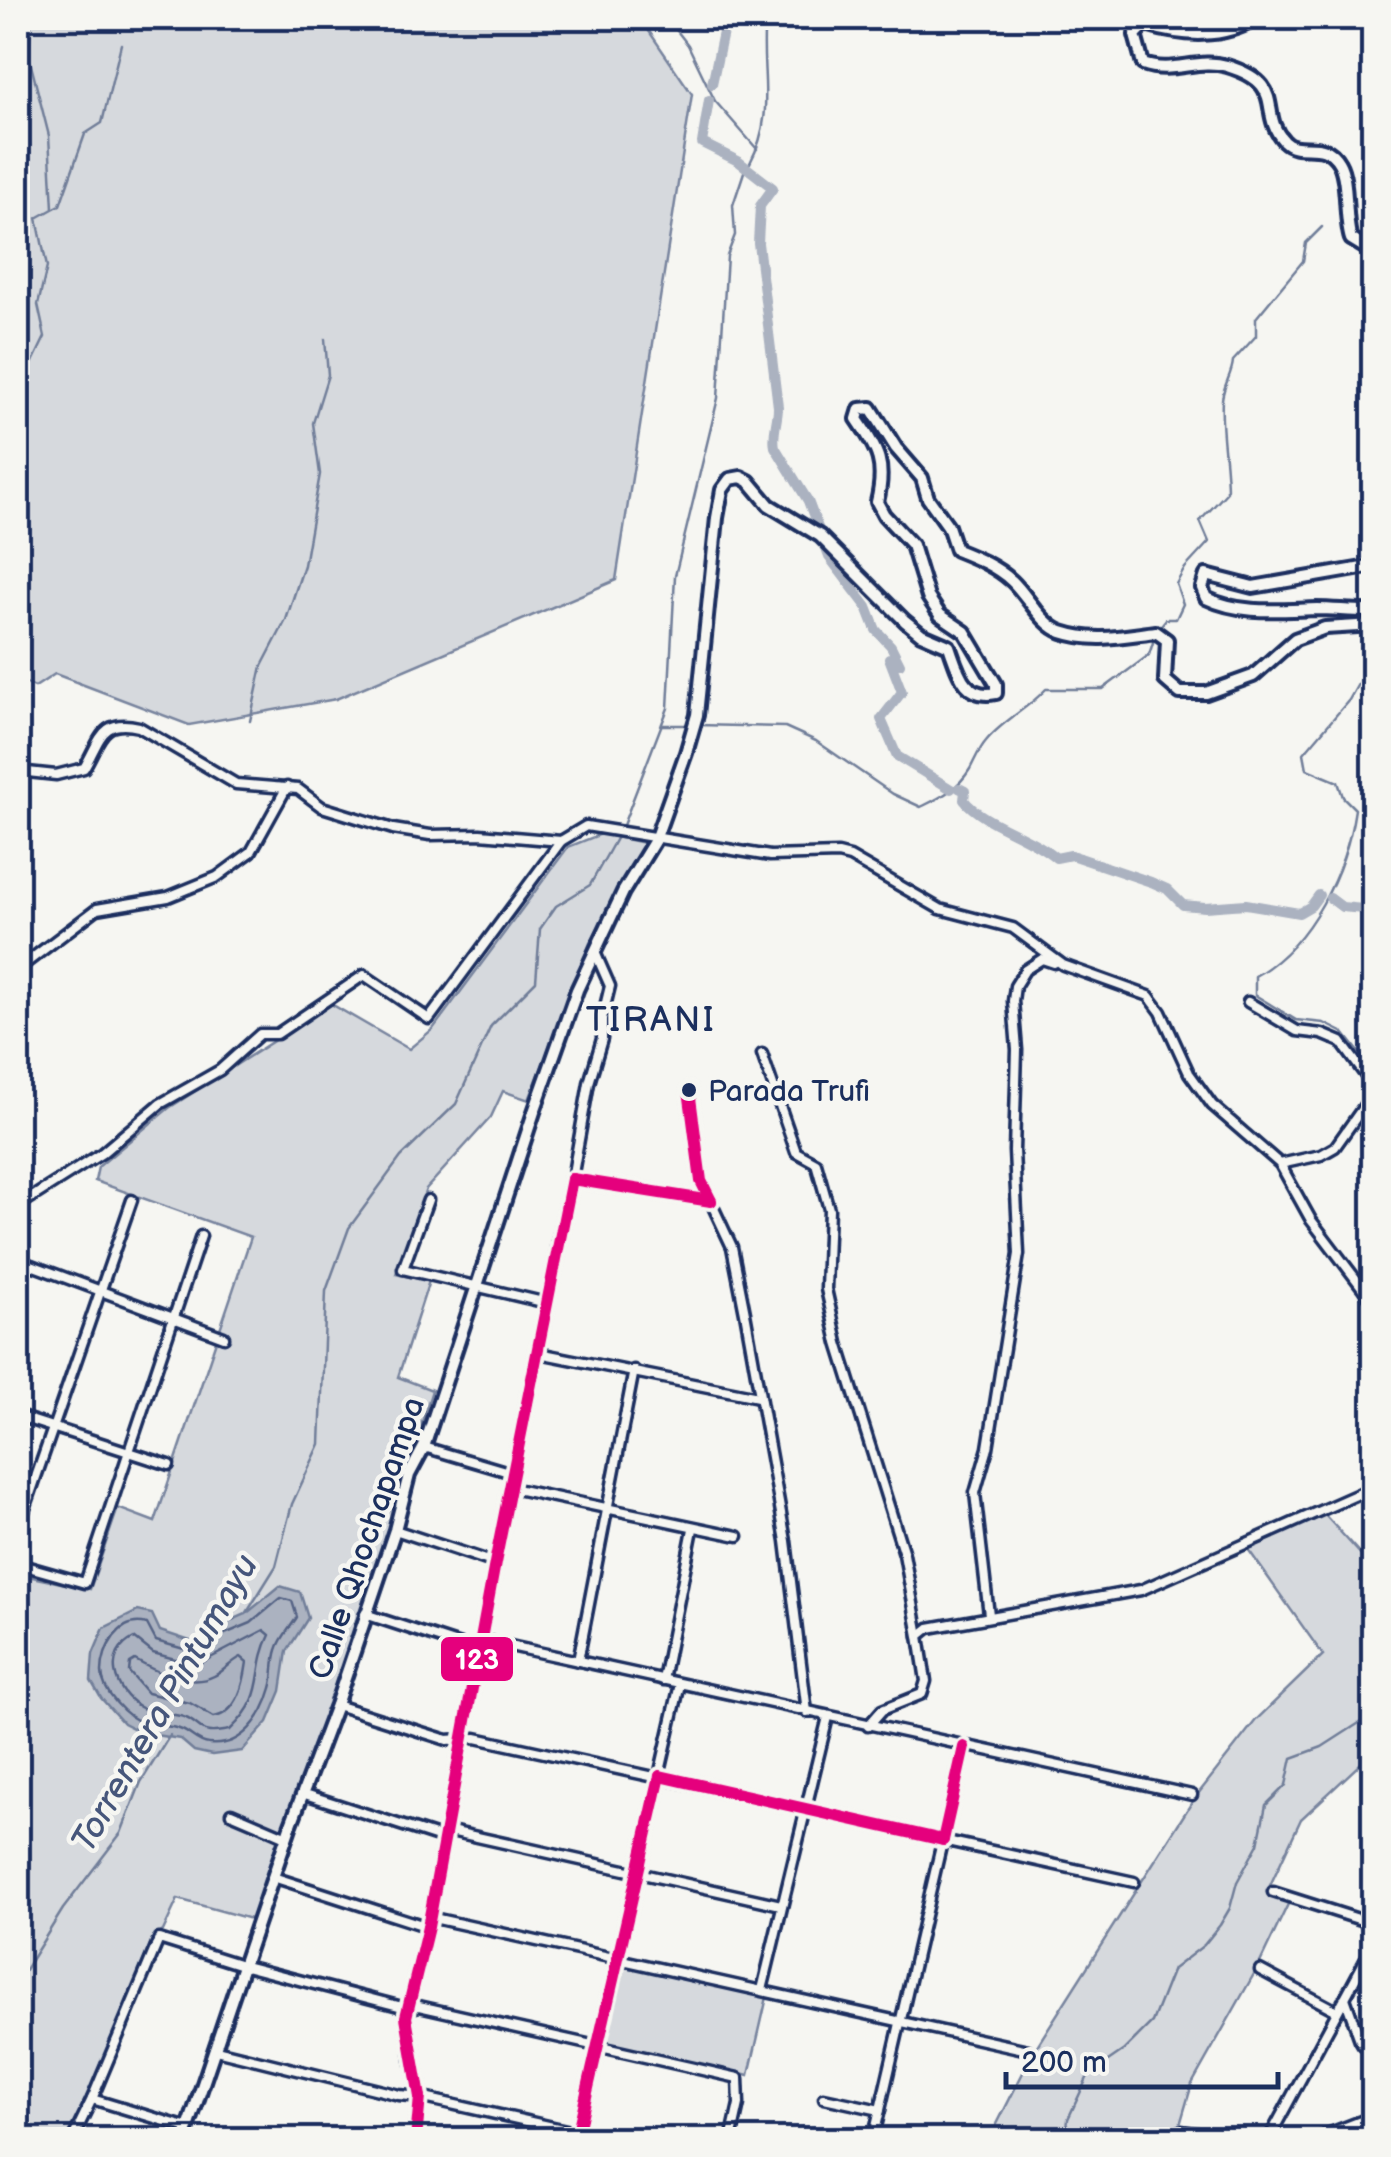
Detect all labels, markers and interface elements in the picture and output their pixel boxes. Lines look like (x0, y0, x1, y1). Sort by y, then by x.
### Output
district label: TIRANI (586, 999, 716, 1042)
place label: Parada Trufi (708, 1074, 870, 1110)
marker: Parada Trufi (679, 1080, 699, 1100)
street label: Calle Qhochapampa (301, 1392, 434, 1685)
water label: Torrentera Pintumayu (62, 1547, 268, 1860)
line badge: 123 (439, 1635, 515, 1683)
text: 123 (455, 1644, 499, 1677)
scale bar (1006, 2027, 1278, 2089)
text: 200 m (1021, 2045, 1107, 2081)

